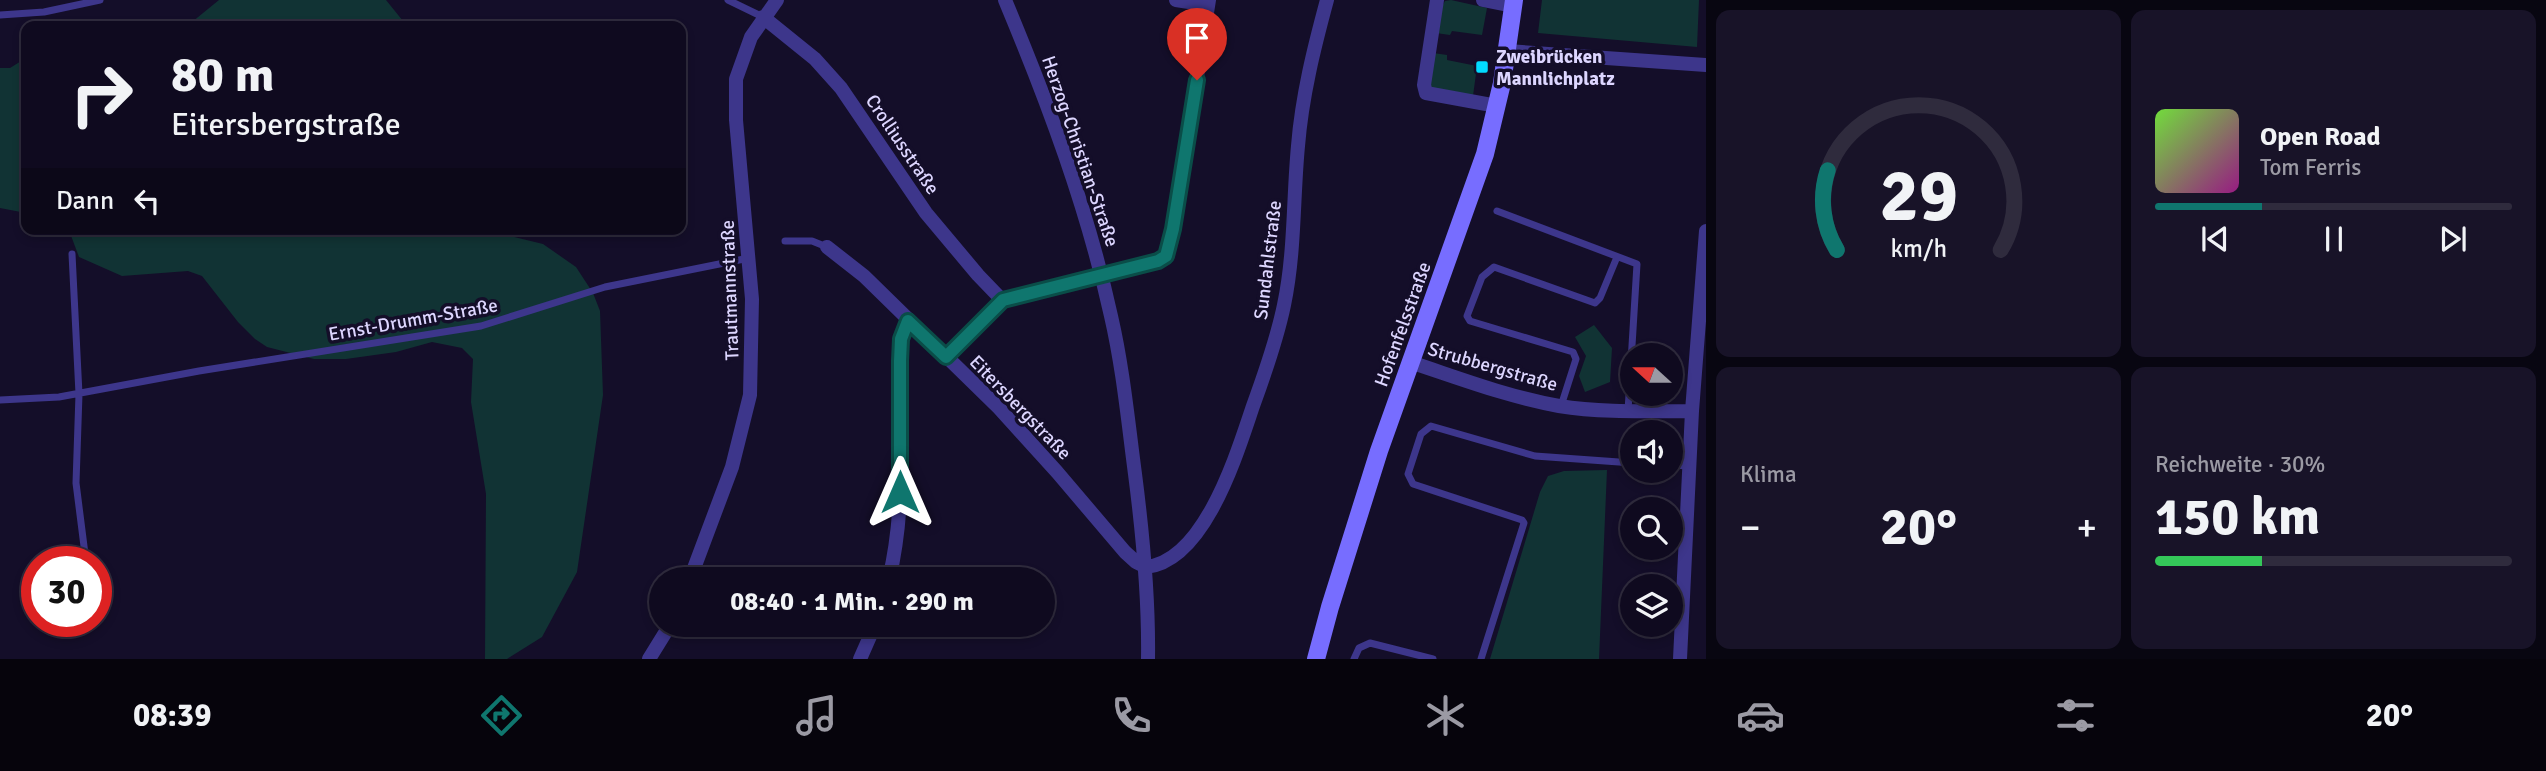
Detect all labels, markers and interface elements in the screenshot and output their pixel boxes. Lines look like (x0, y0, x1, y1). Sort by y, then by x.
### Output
pin (1167, 8, 1227, 80)
icon: arrive (1178, 19, 1216, 57)
text: 80 m (171, 45, 274, 105)
place label: Zweibrücken Mannlichplatz (1496, 45, 1615, 91)
icon: right (56, 49, 147, 140)
street label: Herzog-Christian-Straße (1036, 53, 1124, 250)
marker: Zweibrücken Mannlichplatz (1474, 59, 1490, 75)
street label: Crolliusstraße (860, 90, 944, 199)
text: Eitersbergstraße (171, 105, 401, 144)
text: Open Road (2260, 121, 2381, 153)
text: 29 (1879, 152, 1958, 241)
text: Tom Ferris (2260, 153, 2361, 182)
icon: left (128, 182, 166, 220)
text: Dann (56, 185, 114, 217)
street label: Sundahlstraße (1249, 199, 1287, 321)
street label: Trautmannstraße (716, 219, 744, 361)
icon: previous (2196, 220, 2234, 258)
icon: pause (2315, 220, 2353, 258)
icon: next (2434, 220, 2472, 258)
text: km/h (1890, 233, 1947, 264)
street label: Hofenfelsstraße (1369, 259, 1437, 390)
street label: Ernst-Drumm-Straße (327, 293, 500, 347)
street label: Strubbergstraße (1425, 337, 1560, 397)
north arrow (1620, 343, 1684, 406)
map controls (1620, 343, 1683, 637)
street label: Eitersbergstraße (964, 350, 1076, 465)
button: sound (1620, 420, 1683, 483)
text: Reichweite · 30% (2155, 450, 2325, 479)
position arrow (863, 455, 937, 529)
text: Klima (1740, 460, 1797, 489)
text: 150 km (2155, 485, 2320, 549)
text: 20° (1880, 495, 1957, 559)
button: search (1620, 497, 1683, 560)
text: − (1740, 504, 1761, 551)
text: + (2076, 504, 2097, 551)
speed limit sign: 30 (21, 546, 112, 637)
button: layers (1620, 574, 1683, 637)
text: 08:40 · 1 Min. · 290 m (730, 586, 974, 618)
icon: directions (477, 691, 526, 740)
icon: music (792, 691, 841, 740)
icon: phone (1107, 691, 1156, 740)
icon: climate (1421, 691, 1470, 740)
icon: car (1736, 691, 1785, 740)
icon: filters (2051, 691, 2100, 740)
text: 08:39 (133, 696, 211, 735)
text: 20° (2366, 696, 2413, 735)

